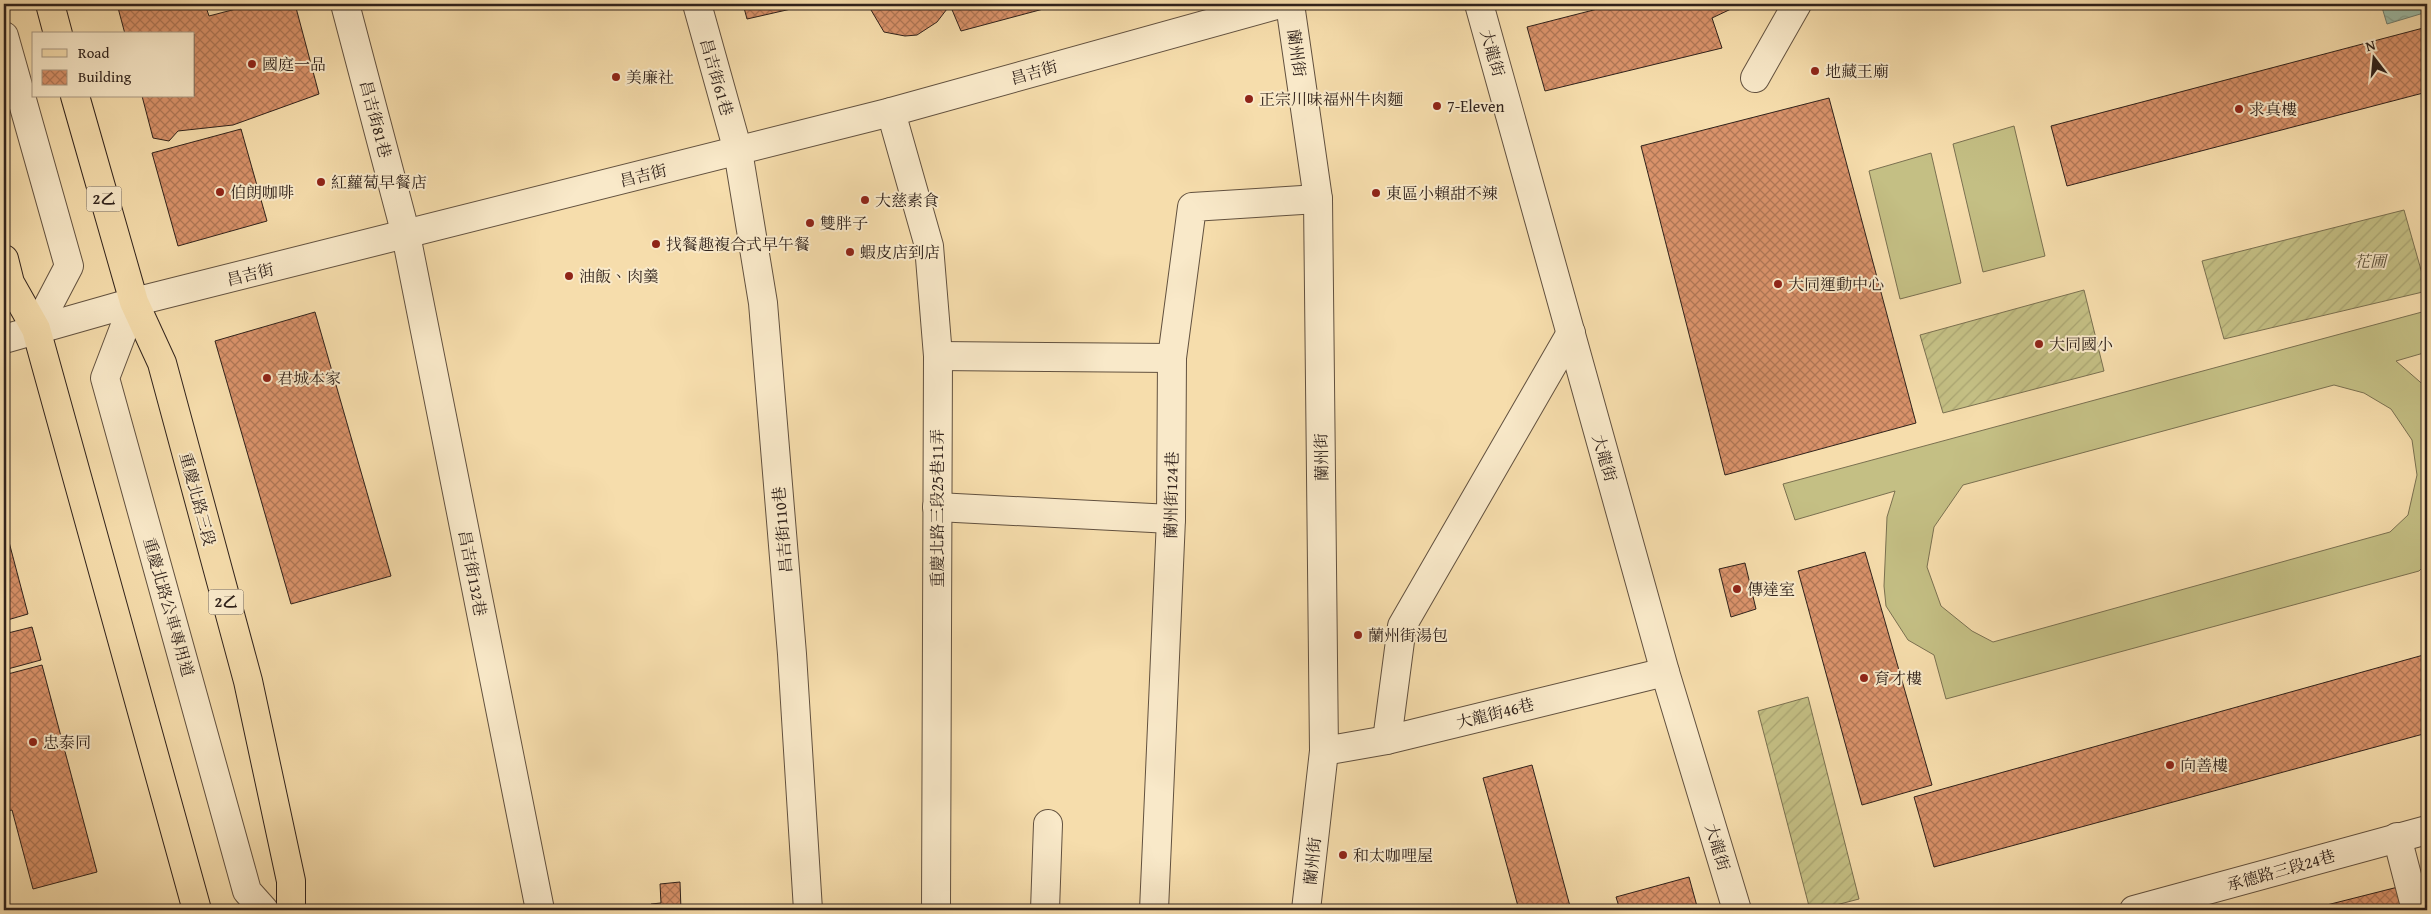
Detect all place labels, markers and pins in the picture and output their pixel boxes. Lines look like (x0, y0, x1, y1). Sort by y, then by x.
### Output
place label: 國庭一品 (262, 52, 326, 76)
marker: 國庭一品 (246, 58, 258, 70)
place label: 地藏王廟 (1825, 59, 1889, 83)
place label: 美廉社 (626, 65, 674, 89)
marker: 地藏王廟 (1809, 65, 1821, 77)
marker: 美廉社 (610, 71, 622, 83)
place label: 正宗川味福州牛肉麵 (1259, 87, 1403, 111)
marker: 正宗川味福州牛肉麵 (1243, 93, 1255, 105)
place label: 7-Eleven (1447, 94, 1504, 118)
place label: 求真樓 (2249, 97, 2297, 121)
marker: 7-Eleven (1431, 100, 1443, 112)
marker: 求真樓 (2233, 103, 2245, 115)
place label: 紅蘿蔔早餐店 (331, 170, 427, 194)
marker: 紅蘿蔔早餐店 (315, 176, 327, 188)
place label: 伯朗咖啡 (230, 180, 294, 204)
place label: 東區小賴甜不辣 (1386, 181, 1498, 205)
marker: 伯朗咖啡 (214, 186, 226, 198)
marker: 東區小賴甜不辣 (1370, 187, 1382, 199)
place label: 大慈素食 (875, 188, 939, 212)
marker: 大慈素食 (859, 194, 871, 206)
place label: 雙胖子 (820, 211, 868, 235)
marker: 雙胖子 (804, 217, 816, 229)
place label: 找餐趣複合式早午餐 (666, 232, 810, 256)
marker: 找餐趣複合式早午餐 (650, 238, 662, 250)
place label: 蝦皮店到店 (860, 240, 940, 264)
marker: 蝦皮店到店 (844, 246, 856, 258)
place label: 油飯、肉羹 (579, 264, 659, 288)
marker: 油飯、肉羹 (563, 270, 575, 282)
place label: 大同運動中心 (1788, 272, 1884, 296)
marker: 大同運動中心 (1772, 278, 1784, 290)
place label: 大同國小 (2049, 332, 2113, 356)
marker: 大同國小 (2033, 338, 2045, 350)
place label: 君城本家 (277, 366, 341, 390)
marker: 君城本家 (261, 372, 273, 384)
place label: 傳達室 (1747, 577, 1795, 601)
marker: 傳達室 (1731, 583, 1743, 595)
place label: 蘭州街湯包 (1368, 623, 1448, 647)
marker: 蘭州街湯包 (1352, 629, 1364, 641)
place label: 育才樓 (1874, 666, 1922, 690)
marker: 育才樓 (1858, 672, 1870, 684)
place label: 忠泰同 (43, 730, 91, 754)
marker: 忠泰同 (27, 736, 39, 748)
place label: 向善樓 (2180, 753, 2228, 777)
marker: 向善樓 (2164, 759, 2176, 771)
place label: 和太咖哩屋 (1353, 843, 1433, 867)
marker: 和太咖哩屋 (1337, 849, 1349, 861)

